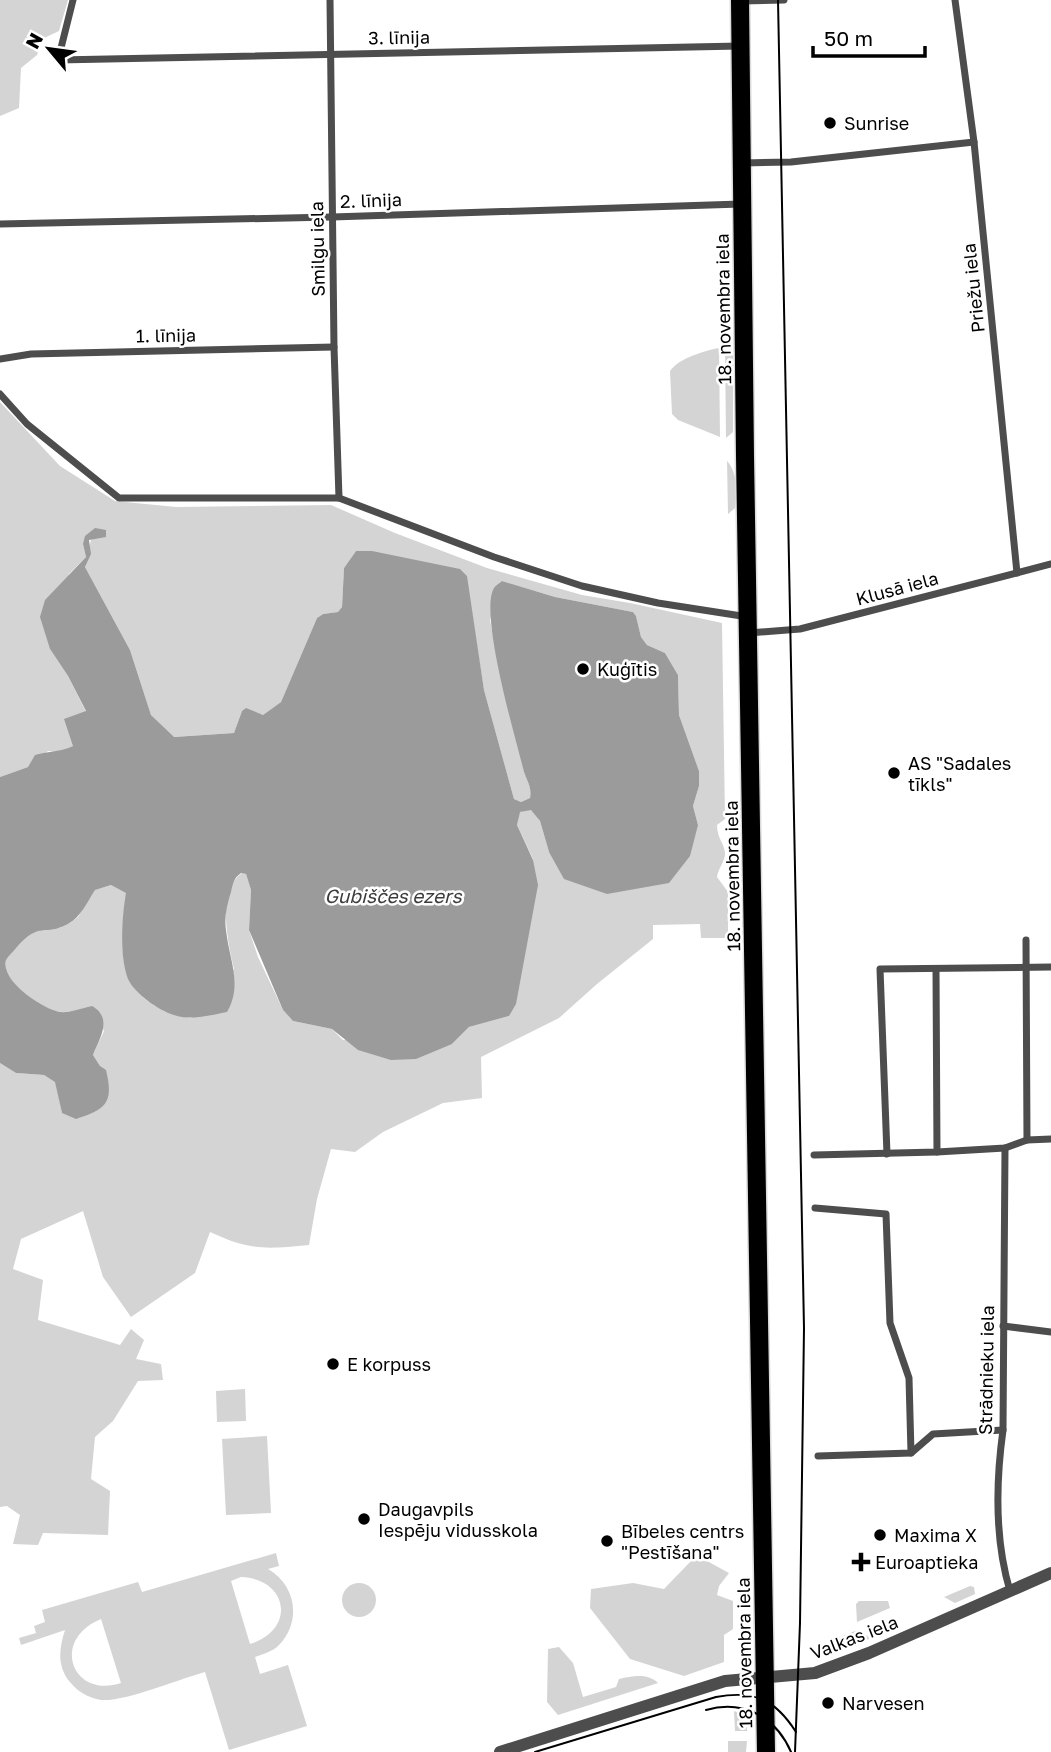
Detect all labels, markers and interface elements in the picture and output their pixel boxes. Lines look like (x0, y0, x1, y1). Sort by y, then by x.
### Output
north arrow (14, 14, 84, 84)
scale bar (813, 14, 925, 58)
street label: 3. līnija (368, 25, 430, 49)
text: 50 m (824, 25, 873, 51)
text: N (20, 29, 47, 52)
place label: Sunrise (844, 112, 909, 134)
marker: Sunrise (822, 115, 838, 131)
street label: 2. līnija (340, 188, 402, 212)
street label: Smilgu iela (305, 201, 329, 297)
street label: 18. novembra iela (711, 233, 735, 385)
street label: Priežu iela (957, 242, 989, 334)
street label: 1. līnija (136, 323, 196, 347)
street label: Klusā iela (853, 566, 941, 610)
place label: Kuģītis (597, 658, 657, 680)
marker: Kuģītis (575, 661, 591, 677)
place label: AS "Sadales tīkls" (908, 752, 1011, 795)
marker: AS "Sadales tīkls" (886, 765, 902, 781)
street label: 18. novembra iela (720, 800, 744, 952)
water label: Gubiščes ezers (324, 884, 462, 907)
street label: Strādnieku iela (974, 1305, 998, 1435)
place label: E korpuss (347, 1353, 431, 1375)
marker: E korpuss (325, 1356, 341, 1372)
place label: Daugavpils Iespēju vidusskola (378, 1498, 538, 1541)
marker: Daugavpils Iespēju vidusskola (356, 1511, 372, 1527)
place label: Bībeles centrs "Pestīšana" (621, 1520, 744, 1563)
place label: Maxima X (894, 1524, 977, 1546)
marker: Maxima X (872, 1527, 888, 1543)
marker: Bībeles centrs "Pestīšana" (599, 1533, 615, 1549)
place label: Euroaptieka (875, 1551, 978, 1573)
marker: Euroaptieka (853, 1554, 869, 1570)
street label: 18. novembra iela (732, 1577, 756, 1729)
street label: Valkas iela (807, 1610, 901, 1664)
place label: Narvesen (842, 1692, 925, 1714)
marker: Narvesen (820, 1695, 836, 1711)

